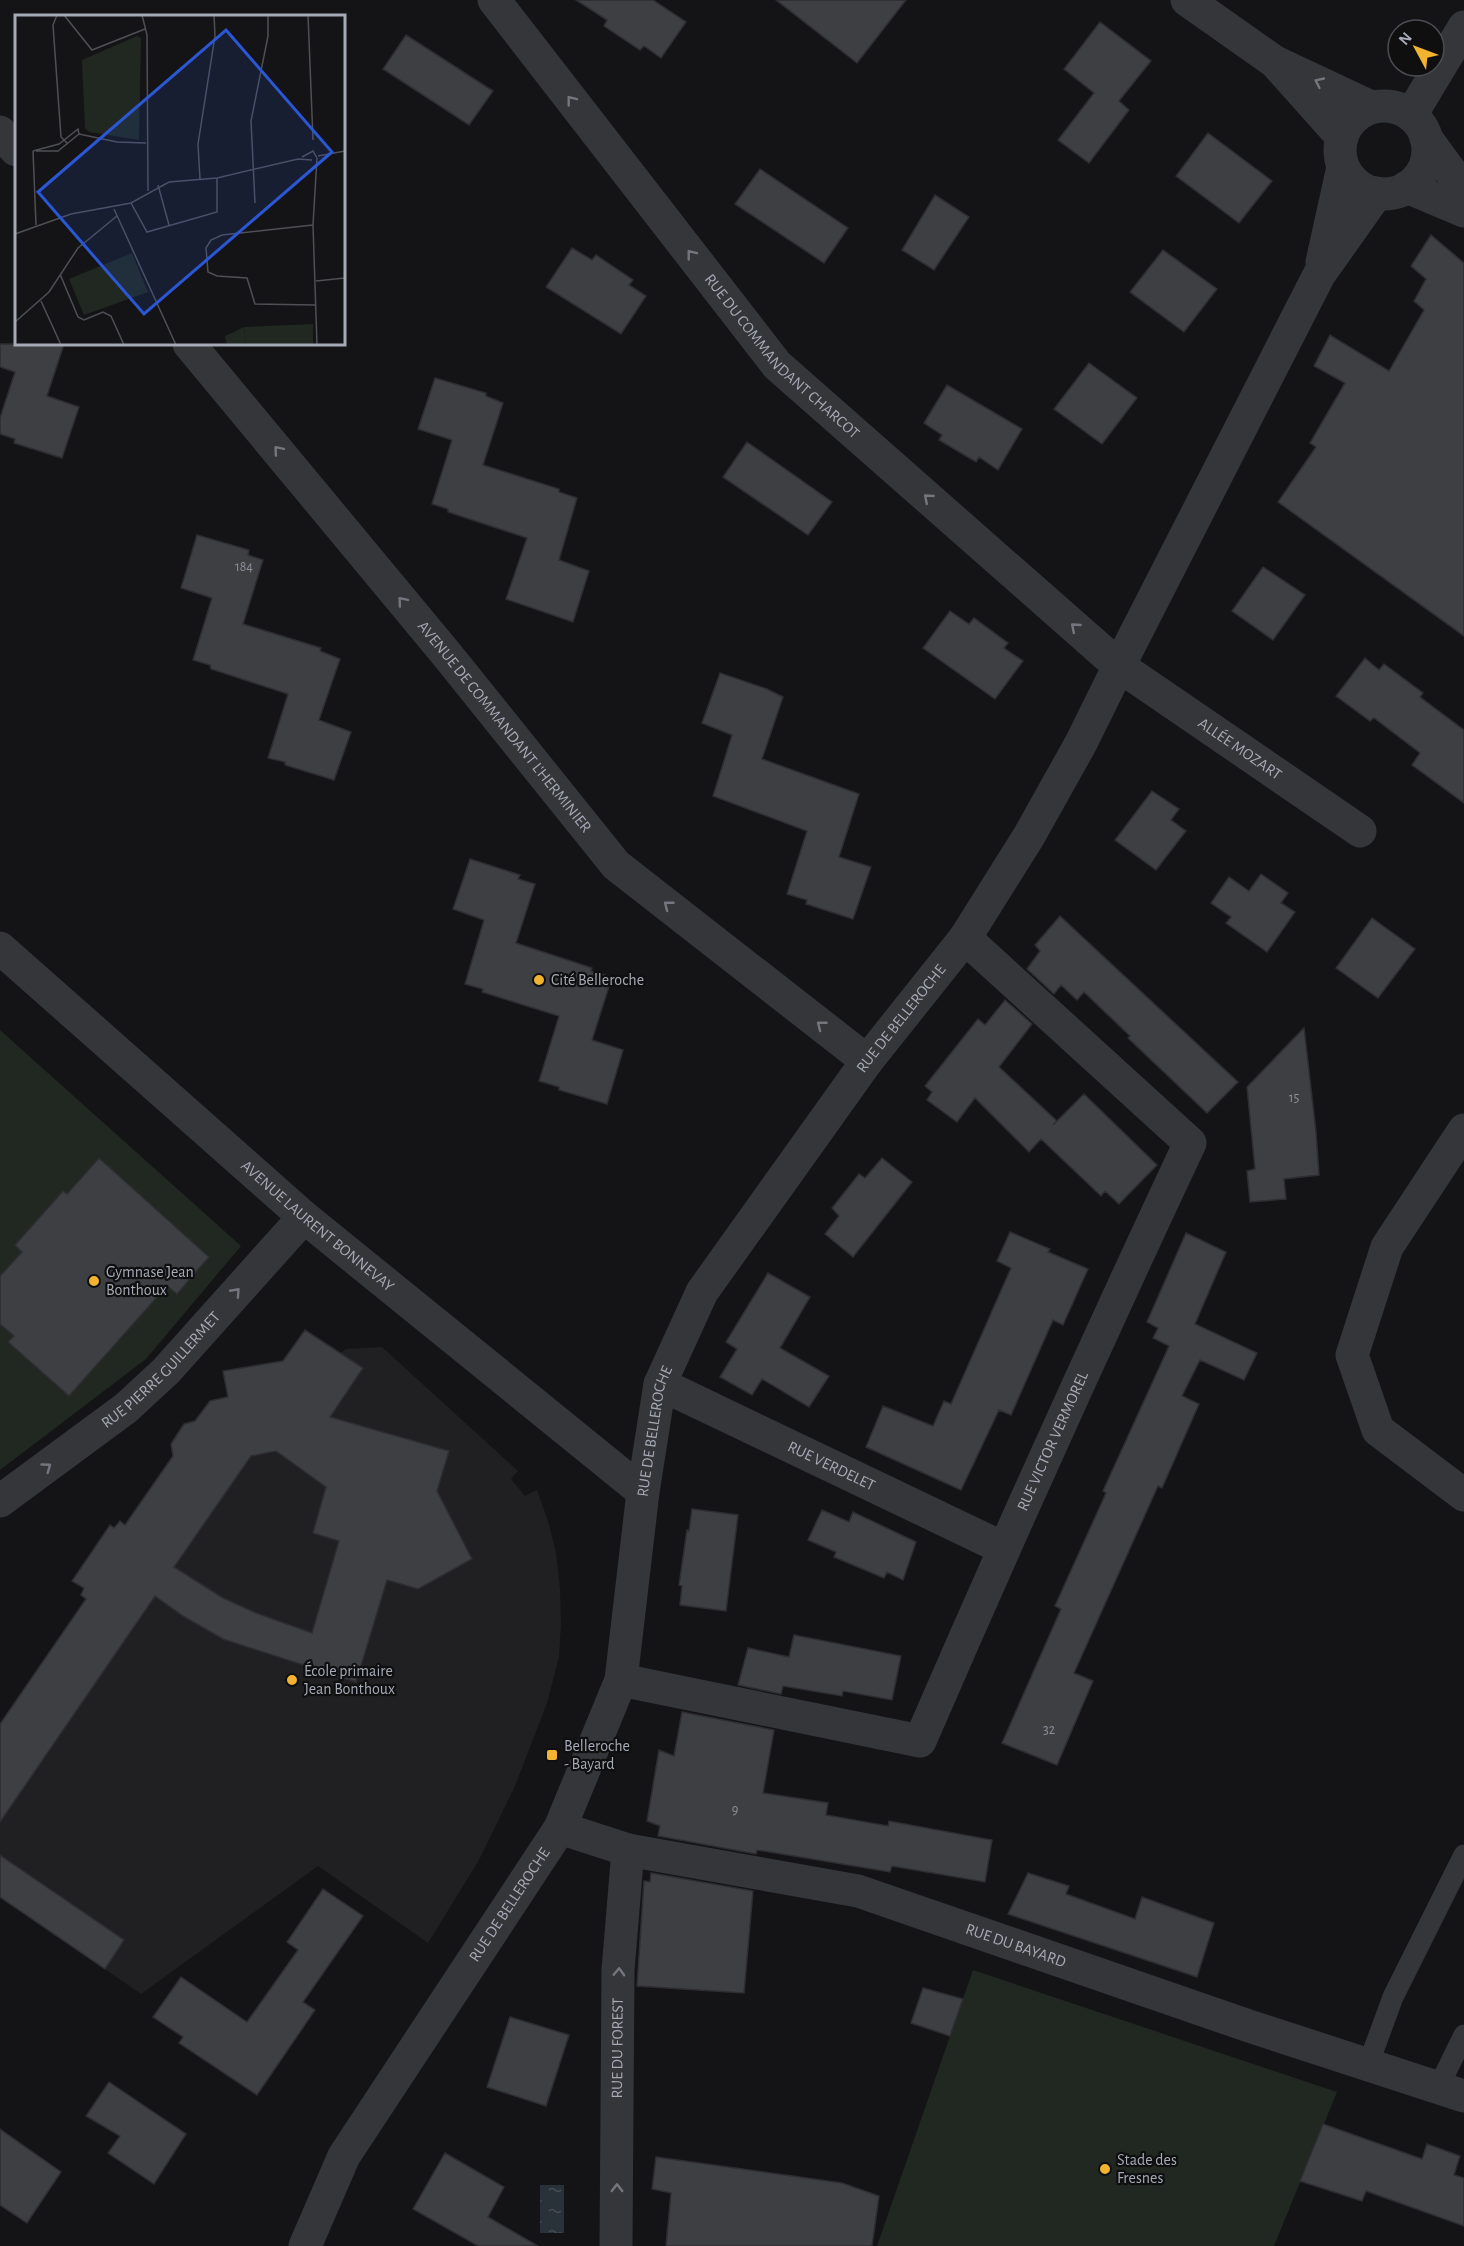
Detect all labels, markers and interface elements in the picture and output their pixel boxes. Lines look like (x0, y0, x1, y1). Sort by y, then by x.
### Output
inset map (15, 15, 345, 345)
north arrow (1386, 18, 1446, 78)
text: N (1396, 29, 1415, 48)
one-way arrow (1314, 78, 1325, 90)
one-way arrow (568, 96, 579, 107)
one-way arrow (687, 250, 698, 261)
street label: RUE DU COMMANDANT CHARCOT (702, 271, 863, 442)
one-way arrow (274, 446, 285, 457)
one-way arrow (924, 494, 935, 505)
house number: 184 (235, 560, 253, 574)
one-way arrow (399, 597, 410, 608)
street label: AVENUE DE COMMANDANT L'HERMINIER (415, 618, 594, 835)
one-way arrow (1071, 623, 1081, 634)
street label: ALLÉE MOZART (1195, 715, 1285, 783)
one-way arrow (663, 901, 674, 912)
street label: RUE DE BELLEROCHE (854, 961, 949, 1075)
place label: Cité Belleroche (551, 972, 644, 988)
marker: Cité Belleroche (532, 973, 546, 987)
one-way arrow (817, 1021, 828, 1032)
house number: 15 (1289, 1091, 1299, 1105)
street label: AVENUE LAURENT BONNEVAY (238, 1157, 397, 1295)
place label: Gymnase Jean Bonthoux (106, 1264, 194, 1298)
marker: Gymnase Jean Bonthoux (87, 1274, 101, 1288)
one-way arrow (229, 1289, 240, 1299)
street label: RUE PIERRE GUILLERMET (98, 1308, 223, 1431)
street label: RUE DE BELLEROCHE (635, 1363, 675, 1498)
street label: RUE VICTOR VERMOREL (1014, 1369, 1091, 1513)
street label: RUE VERDELET (785, 1438, 878, 1494)
one-way arrow (41, 1463, 52, 1474)
place label: École primaire Jean Bonthoux (304, 1661, 395, 1697)
marker: École primaire Jean Bonthoux (285, 1673, 299, 1687)
house number: 32 (1043, 1723, 1055, 1737)
place label: Belleroche - Bayard (564, 1738, 630, 1773)
marker: Belleroche - Bayard (545, 1748, 559, 1762)
house number: 9 (732, 1803, 738, 1817)
street label: RUE DE BELLEROCHE (466, 1845, 553, 1965)
street label: RUE DU BAYARD (963, 1921, 1068, 1970)
one-way arrow (612, 1967, 625, 1976)
street label: RUE DU FOREST (609, 1997, 626, 2098)
place label: Stade des Fresnes (1117, 2152, 1177, 2186)
marker: Stade des Fresnes (1098, 2162, 1112, 2176)
one-way arrow (611, 2183, 623, 2192)

